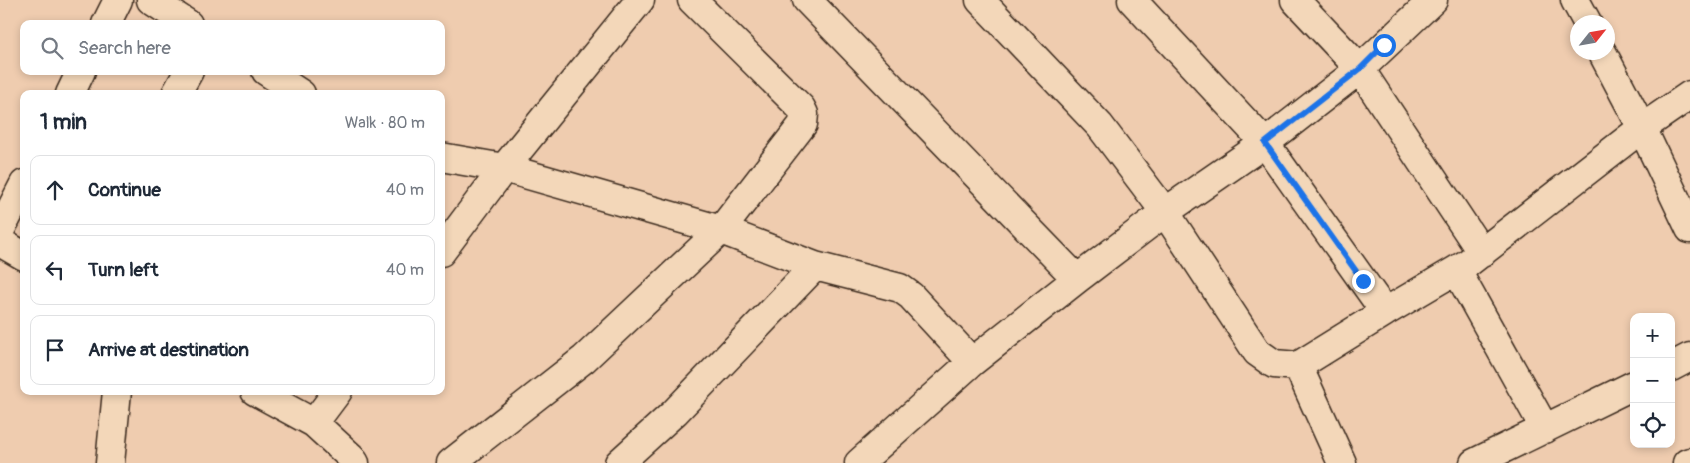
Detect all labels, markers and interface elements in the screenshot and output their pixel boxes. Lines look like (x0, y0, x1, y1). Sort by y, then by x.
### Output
north arrow (1570, 15, 1615, 60)
search box (20, 20, 445, 75)
icon: search (38, 34, 66, 62)
route start (1373, 34, 1396, 57)
text: Search here (78, 36, 171, 60)
text: 1 min (40, 109, 87, 136)
text: Walk · 80 m (345, 113, 425, 133)
icon: ahead (41, 176, 69, 204)
text: Continue (88, 178, 161, 202)
text: 40 m (386, 180, 424, 200)
icon: left (41, 256, 69, 284)
text: Turn left (88, 258, 158, 282)
text: 40 m (386, 260, 424, 280)
route end (1352, 270, 1375, 293)
map controls (1630, 313, 1675, 448)
button: + (1630, 313, 1675, 358)
icon: arrive (41, 336, 69, 364)
text: Arrive at destination (88, 338, 249, 362)
button: − (1630, 358, 1675, 403)
button: locate (1630, 403, 1675, 448)

